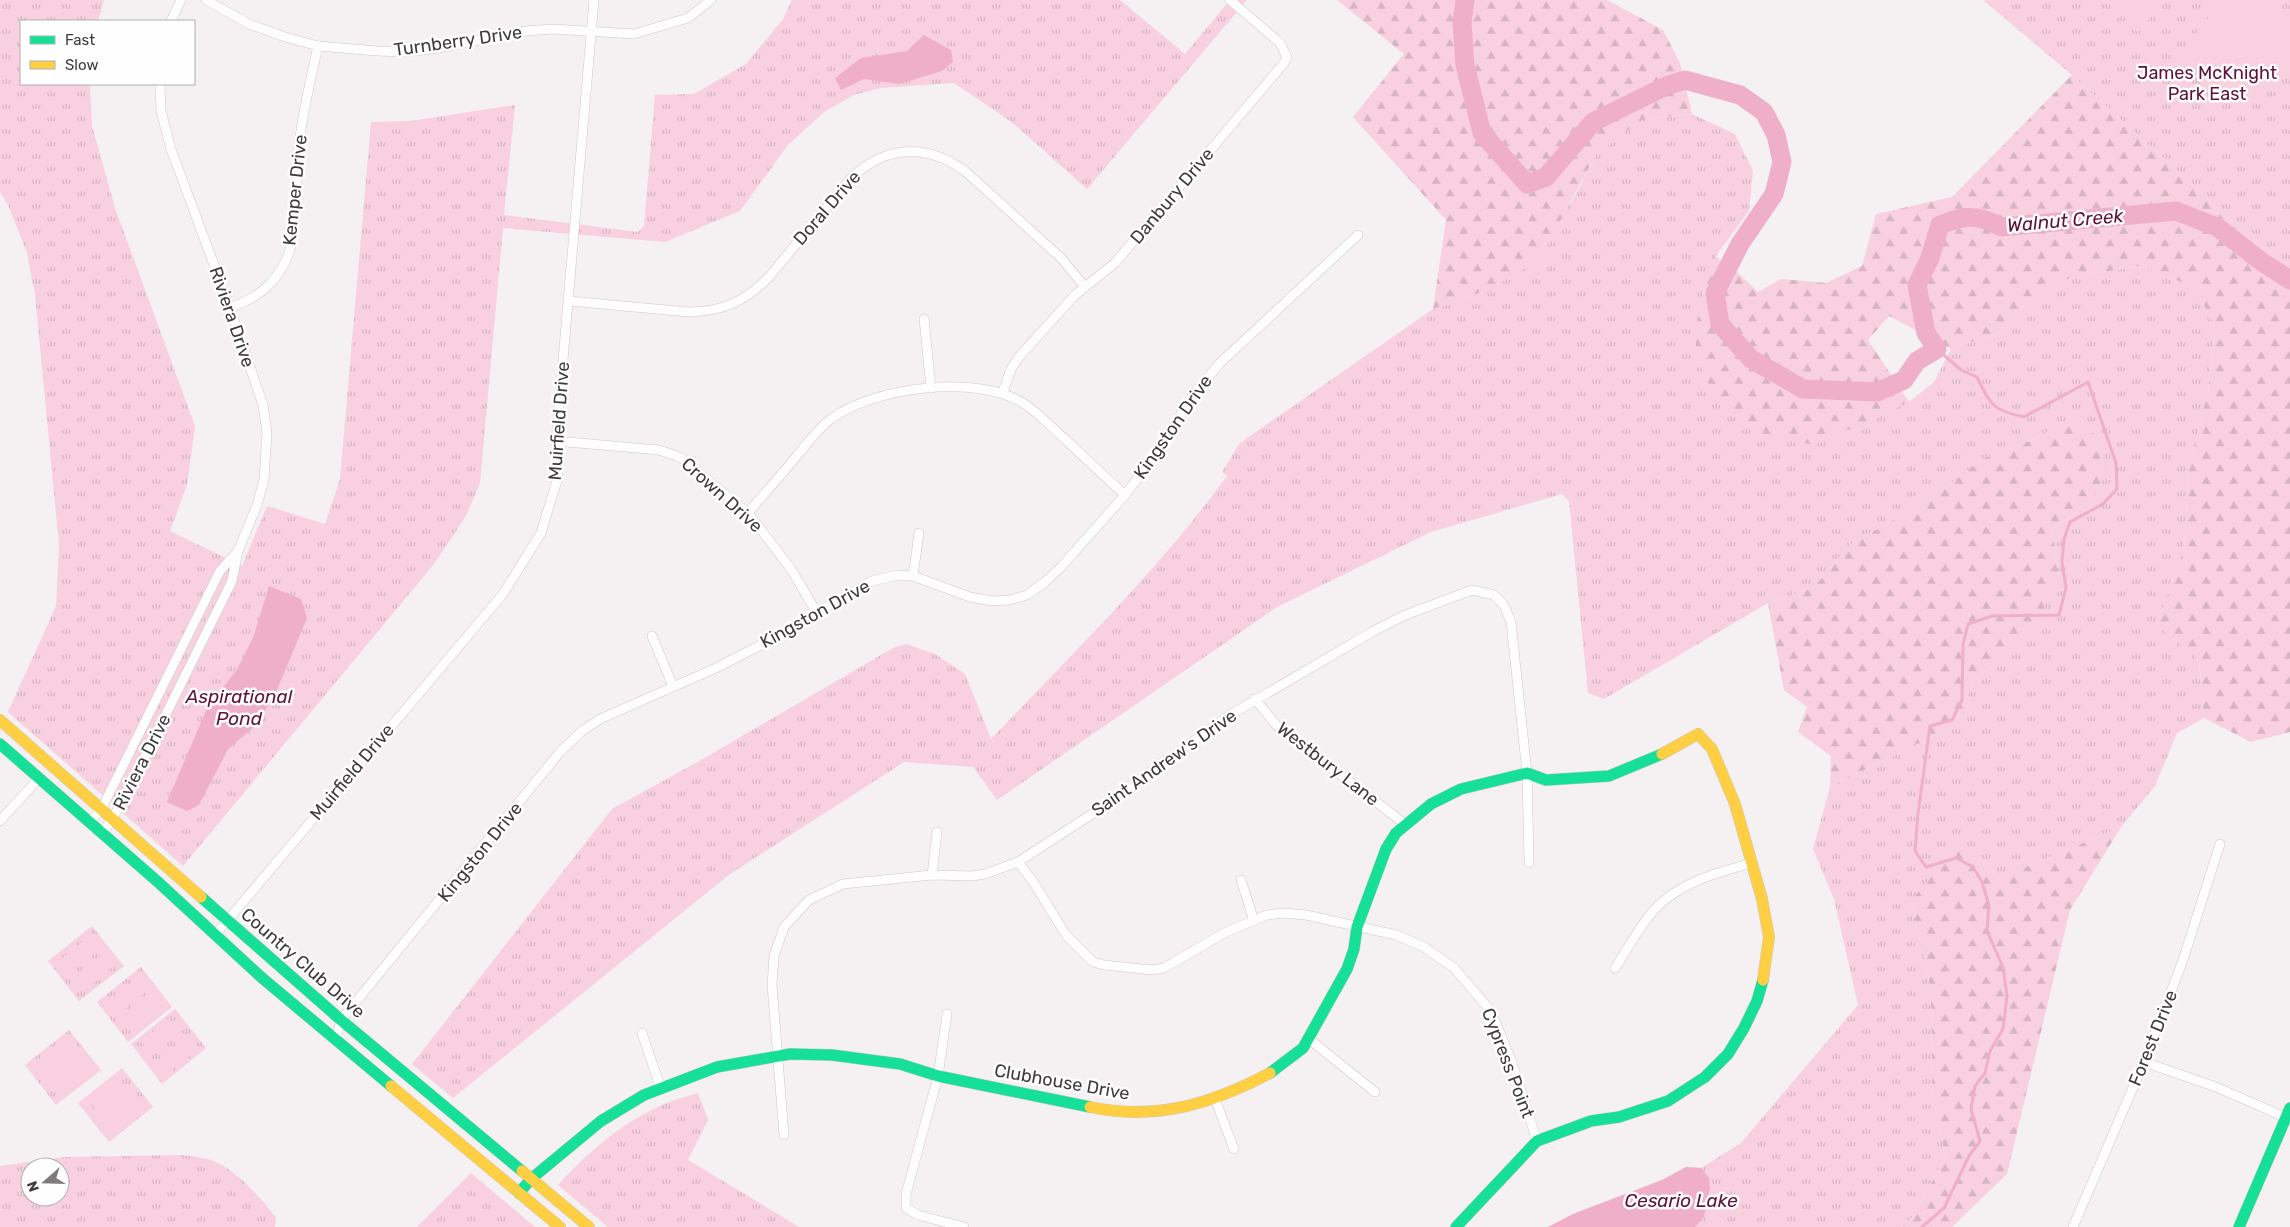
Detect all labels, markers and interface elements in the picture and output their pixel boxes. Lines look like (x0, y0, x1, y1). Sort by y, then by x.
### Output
legend (20, 20, 195, 85)
street label: Turnberry Drive (392, 21, 524, 61)
text: Fast (65, 31, 95, 49)
text: Slow (65, 56, 98, 74)
park label: James McKnight Park East (2137, 62, 2277, 105)
street label: Kemper Drive (278, 133, 312, 247)
street label: Danbury Drive (1125, 143, 1219, 249)
street label: Doral Drive (789, 166, 865, 250)
water label: Walnut Creek (2006, 204, 2124, 237)
street label: Riviera Drive (205, 264, 259, 370)
street label: Muirfield Drive (544, 361, 574, 481)
street label: Kingston Drive (1129, 371, 1217, 483)
street label: Crown Drive (677, 453, 767, 537)
street label: Kingston Drive (756, 575, 874, 653)
water label: Aspirational Pond (185, 685, 293, 730)
street label: Saint Andrew's Drive (1087, 705, 1241, 821)
street label: Riviera Drive (108, 710, 176, 814)
street label: Westbury Lane (1273, 717, 1383, 811)
street label: Muirfield Drive (305, 719, 399, 825)
street label: Kingston Drive (433, 798, 527, 906)
street label: Country Club Drive (236, 903, 370, 1023)
street label: Forest Drive (2124, 987, 2182, 1089)
street label: Cypress Point (1477, 1005, 1539, 1121)
street label: Clubhouse Drive (993, 1059, 1131, 1105)
north arrow (20, 1157, 70, 1207)
text: N (24, 1179, 43, 1194)
water label: Cesario Lake (1624, 1189, 1738, 1212)

